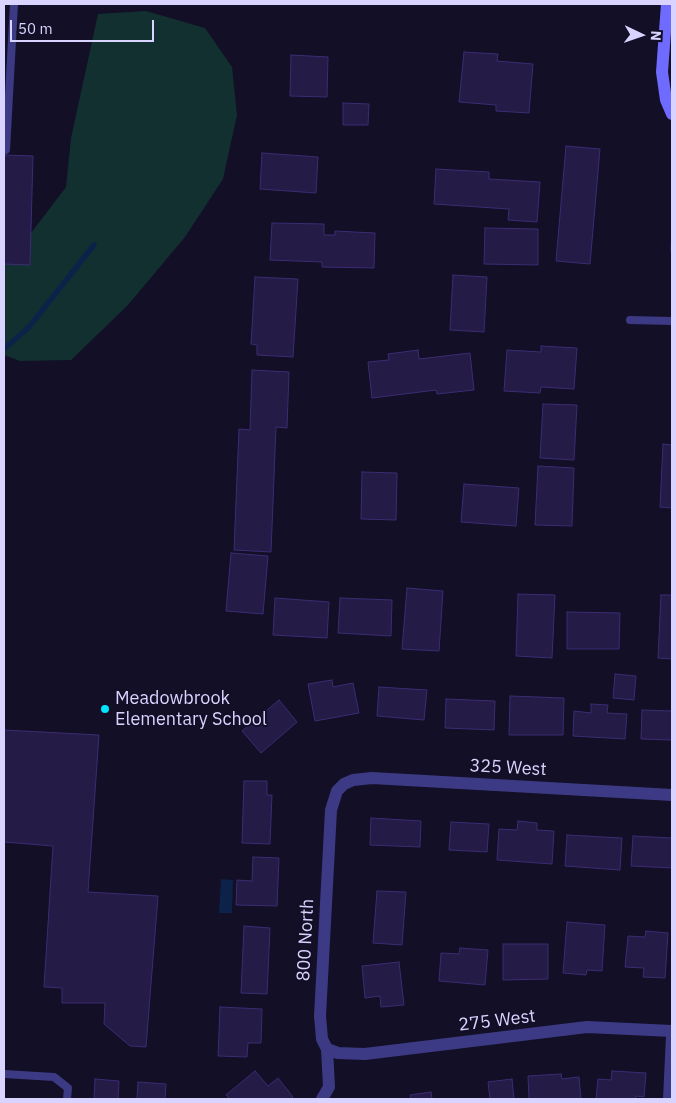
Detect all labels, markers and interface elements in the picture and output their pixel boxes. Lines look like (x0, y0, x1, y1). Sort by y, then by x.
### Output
scale bar (12, 10, 156, 42)
north arrow (616, 10, 666, 60)
text: 50 m (18, 19, 53, 38)
text: N (647, 30, 665, 41)
place label: Meadowbrook Elementary School (115, 688, 267, 731)
marker: Meadowbrook Elementary School (99, 703, 111, 715)
street label: 325 West (469, 755, 547, 781)
street label: 800 North (293, 898, 319, 982)
street label: 275 West (457, 1006, 537, 1036)

